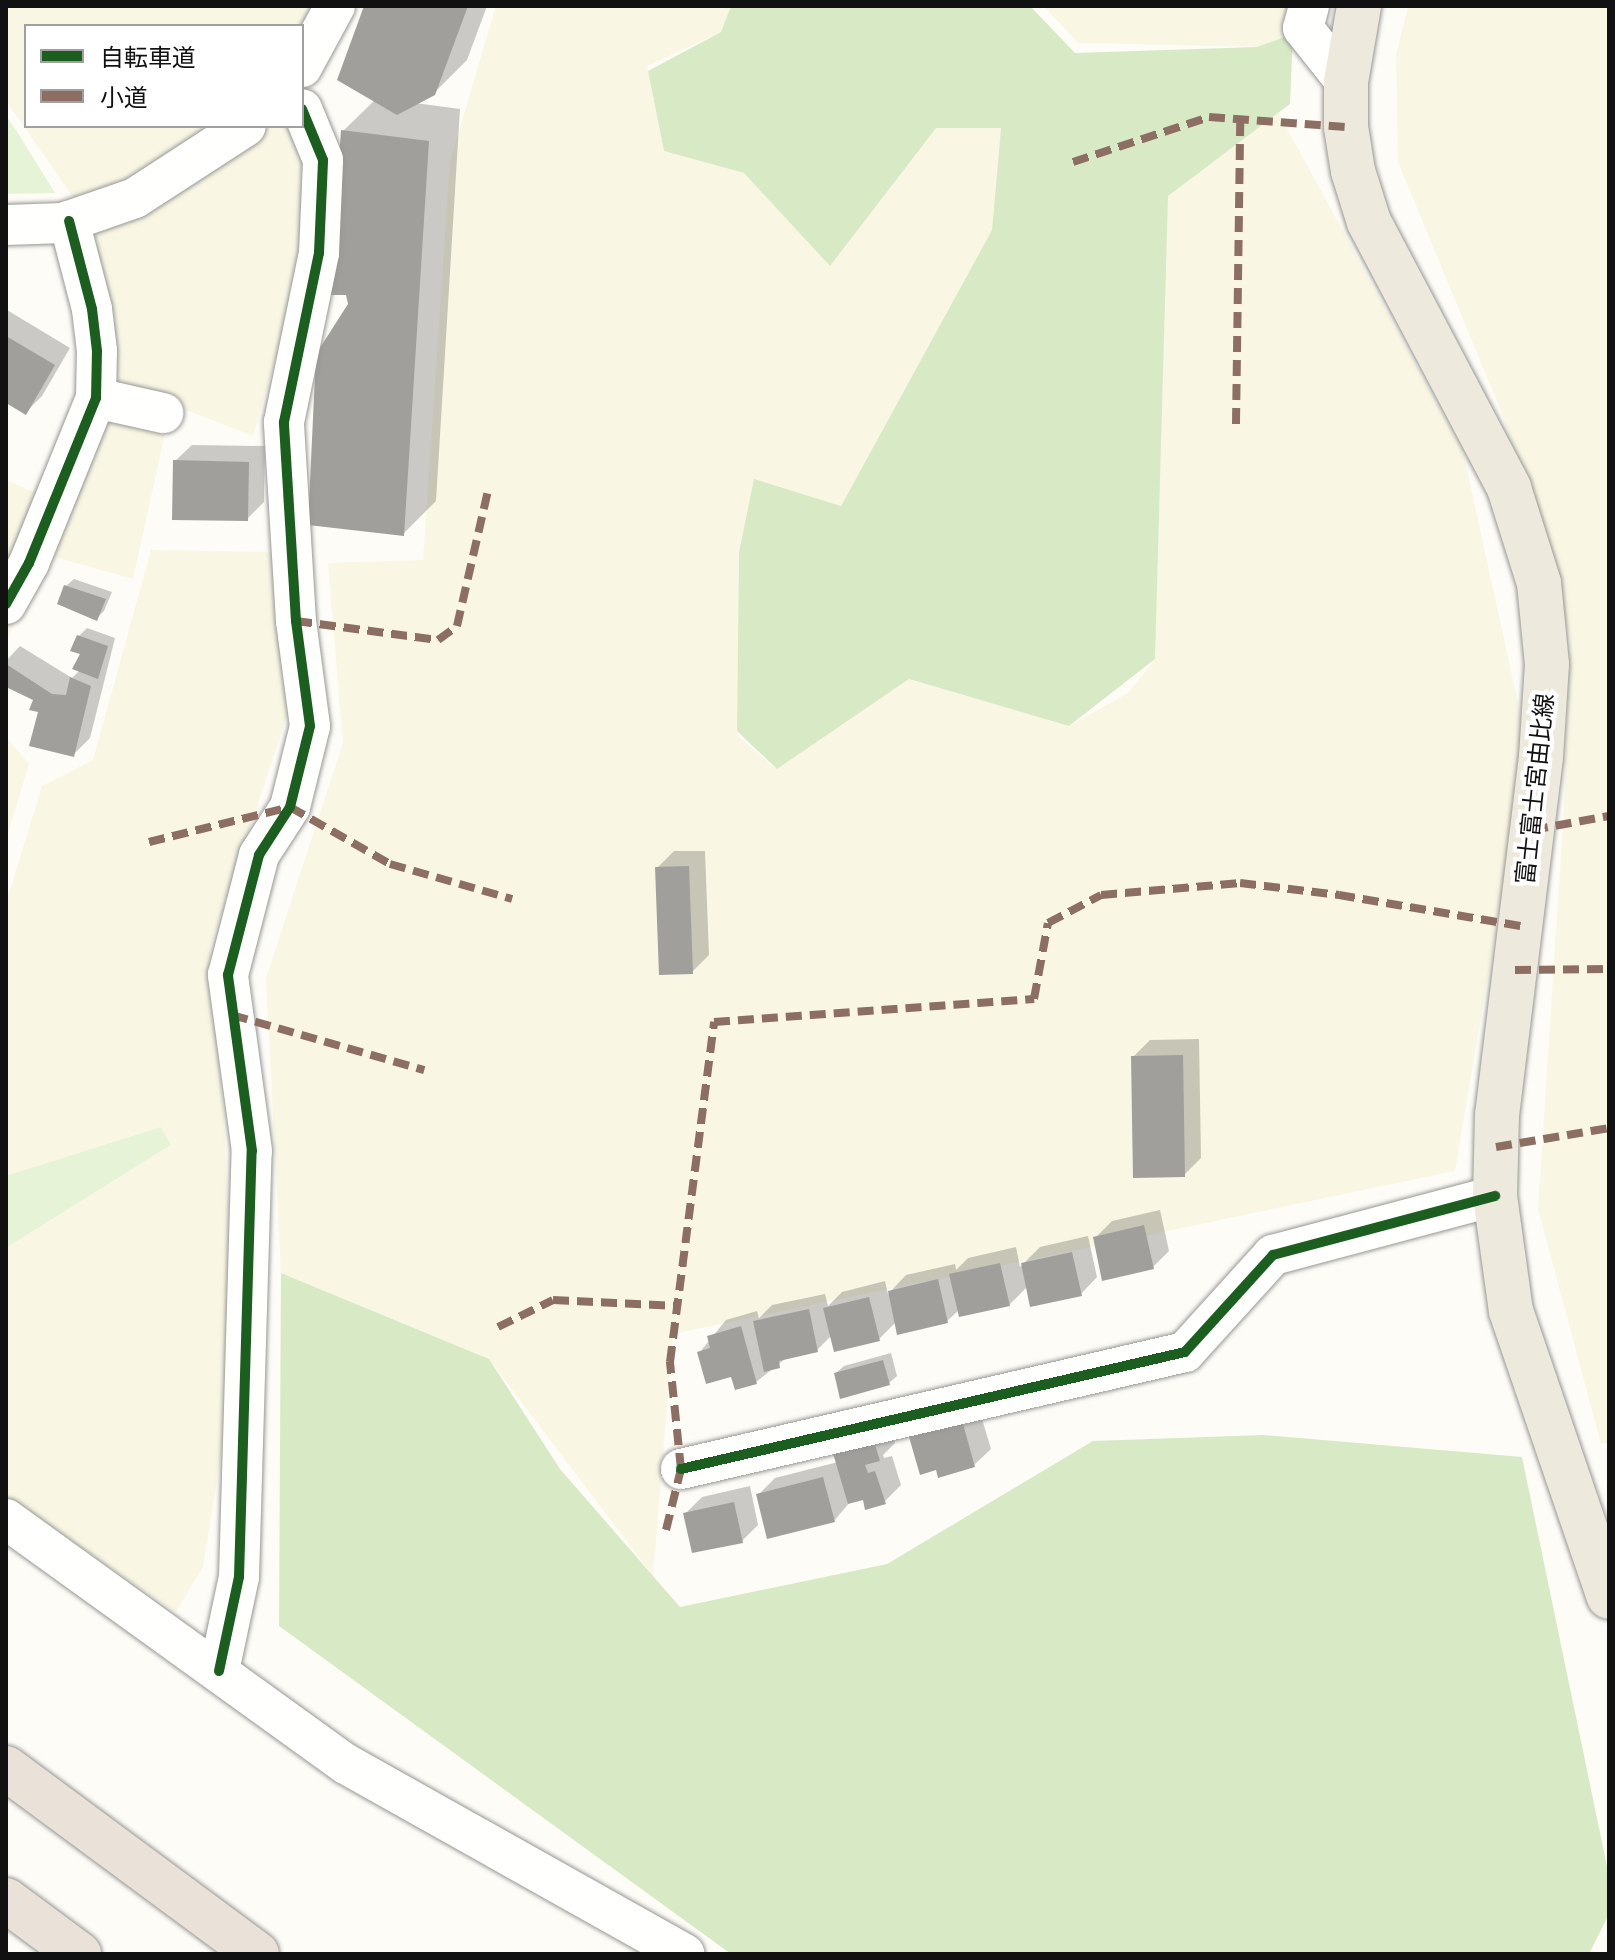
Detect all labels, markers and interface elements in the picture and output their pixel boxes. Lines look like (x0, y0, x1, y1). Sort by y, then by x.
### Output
legend (24, 24, 304, 128)
text: 自転車道 (100, 41, 196, 74)
text: 小道 (100, 81, 148, 114)
street label: 富士富士宮由比線 (1511, 692, 1559, 886)

